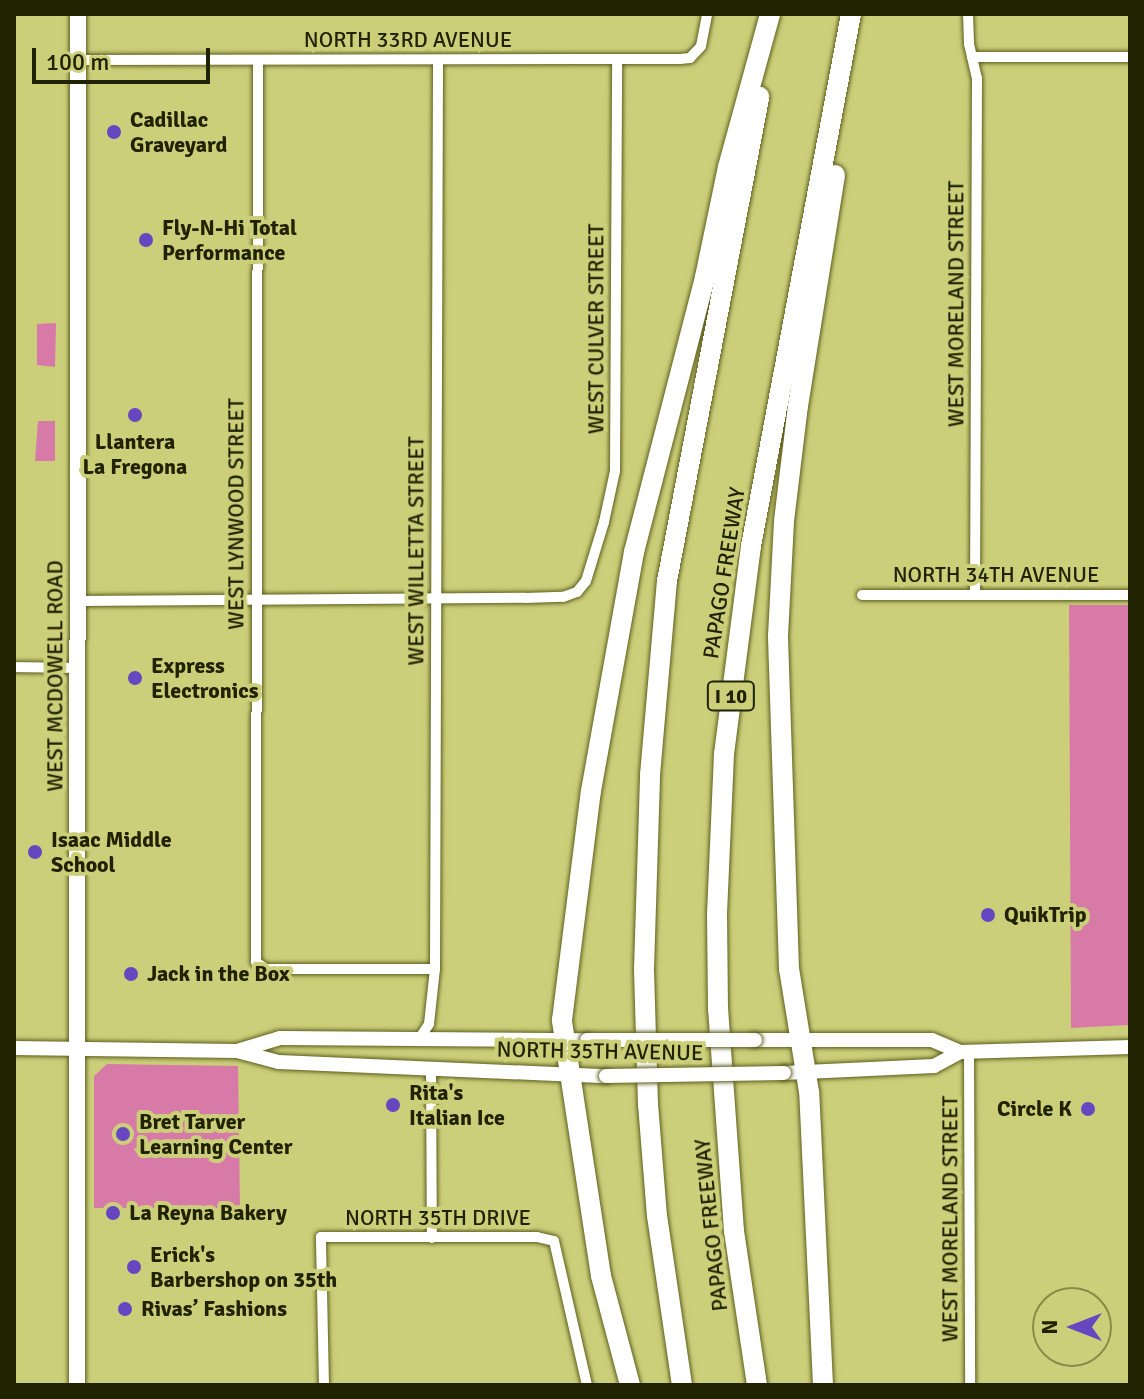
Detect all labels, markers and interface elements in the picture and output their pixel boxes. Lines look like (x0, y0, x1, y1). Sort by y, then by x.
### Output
street label: NORTH 33RD AVENUE (304, 27, 512, 53)
scale bar (36, 32, 214, 82)
text: 100 m (46, 47, 109, 77)
place label: Cadillac Graveyard (130, 106, 227, 158)
marker: Cadillac Graveyard (105, 123, 123, 141)
street label: WEST MORELAND STREET (943, 181, 969, 427)
place label: Fly-N-Hi Total Performance (162, 214, 297, 266)
street label: WEST CULVER STREET (583, 224, 609, 434)
marker: Fly-N-Hi Total Performance (137, 231, 155, 249)
street label: WEST LYNWOOD STREET (223, 398, 249, 630)
marker: Llantera La Fregona (126, 406, 144, 424)
place label: Llantera La Fregona (83, 428, 187, 480)
street label: WEST WILLETTA STREET (403, 436, 429, 666)
street label: PAPAGO FREEWAY (697, 485, 751, 661)
street label: WEST MCDOWELL ROAD (42, 560, 68, 792)
street label: NORTH 34TH AVENUE (893, 562, 1099, 588)
place label: Express Electronics (151, 652, 259, 704)
marker: Express Electronics (126, 669, 144, 687)
road number: I 10 (705, 680, 757, 712)
place label: Isaac Middle School (51, 826, 172, 878)
marker: Isaac Middle School (26, 843, 44, 861)
place label: QuikTrip (1004, 902, 1087, 928)
marker: QuikTrip (979, 906, 997, 924)
place label: Jack in the Box (147, 961, 290, 987)
marker: Jack in the Box (122, 965, 140, 983)
street label: NORTH 35TH AVENUE (496, 1036, 704, 1066)
place label: Rita's Italian Ice (409, 1079, 505, 1130)
marker: Rita's Italian Ice (384, 1096, 402, 1114)
street label: WEST MORELAND STREET (937, 1096, 963, 1342)
place label: Circle K (997, 1096, 1072, 1122)
marker: Circle K (1079, 1100, 1097, 1118)
place label: Bret Tarver Learning Center (139, 1108, 292, 1160)
marker: Bret Tarver Learning Center (114, 1125, 132, 1143)
street label: PAPAGO FREEWAY (689, 1137, 733, 1313)
place label: La Reyna Bakery (129, 1200, 287, 1226)
marker: La Reyna Bakery (104, 1204, 122, 1222)
street label: NORTH 35TH DRIVE (345, 1205, 531, 1231)
place label: Erick's Barbershop on 35th (150, 1241, 337, 1292)
marker: Erick's Barbershop on 35th (125, 1258, 143, 1276)
north arrow (1032, 1287, 1112, 1367)
place label: Rivas’ Fashions (141, 1296, 287, 1322)
marker: Rivas’ Fashions (116, 1300, 134, 1318)
text: N (1036, 1319, 1063, 1335)

